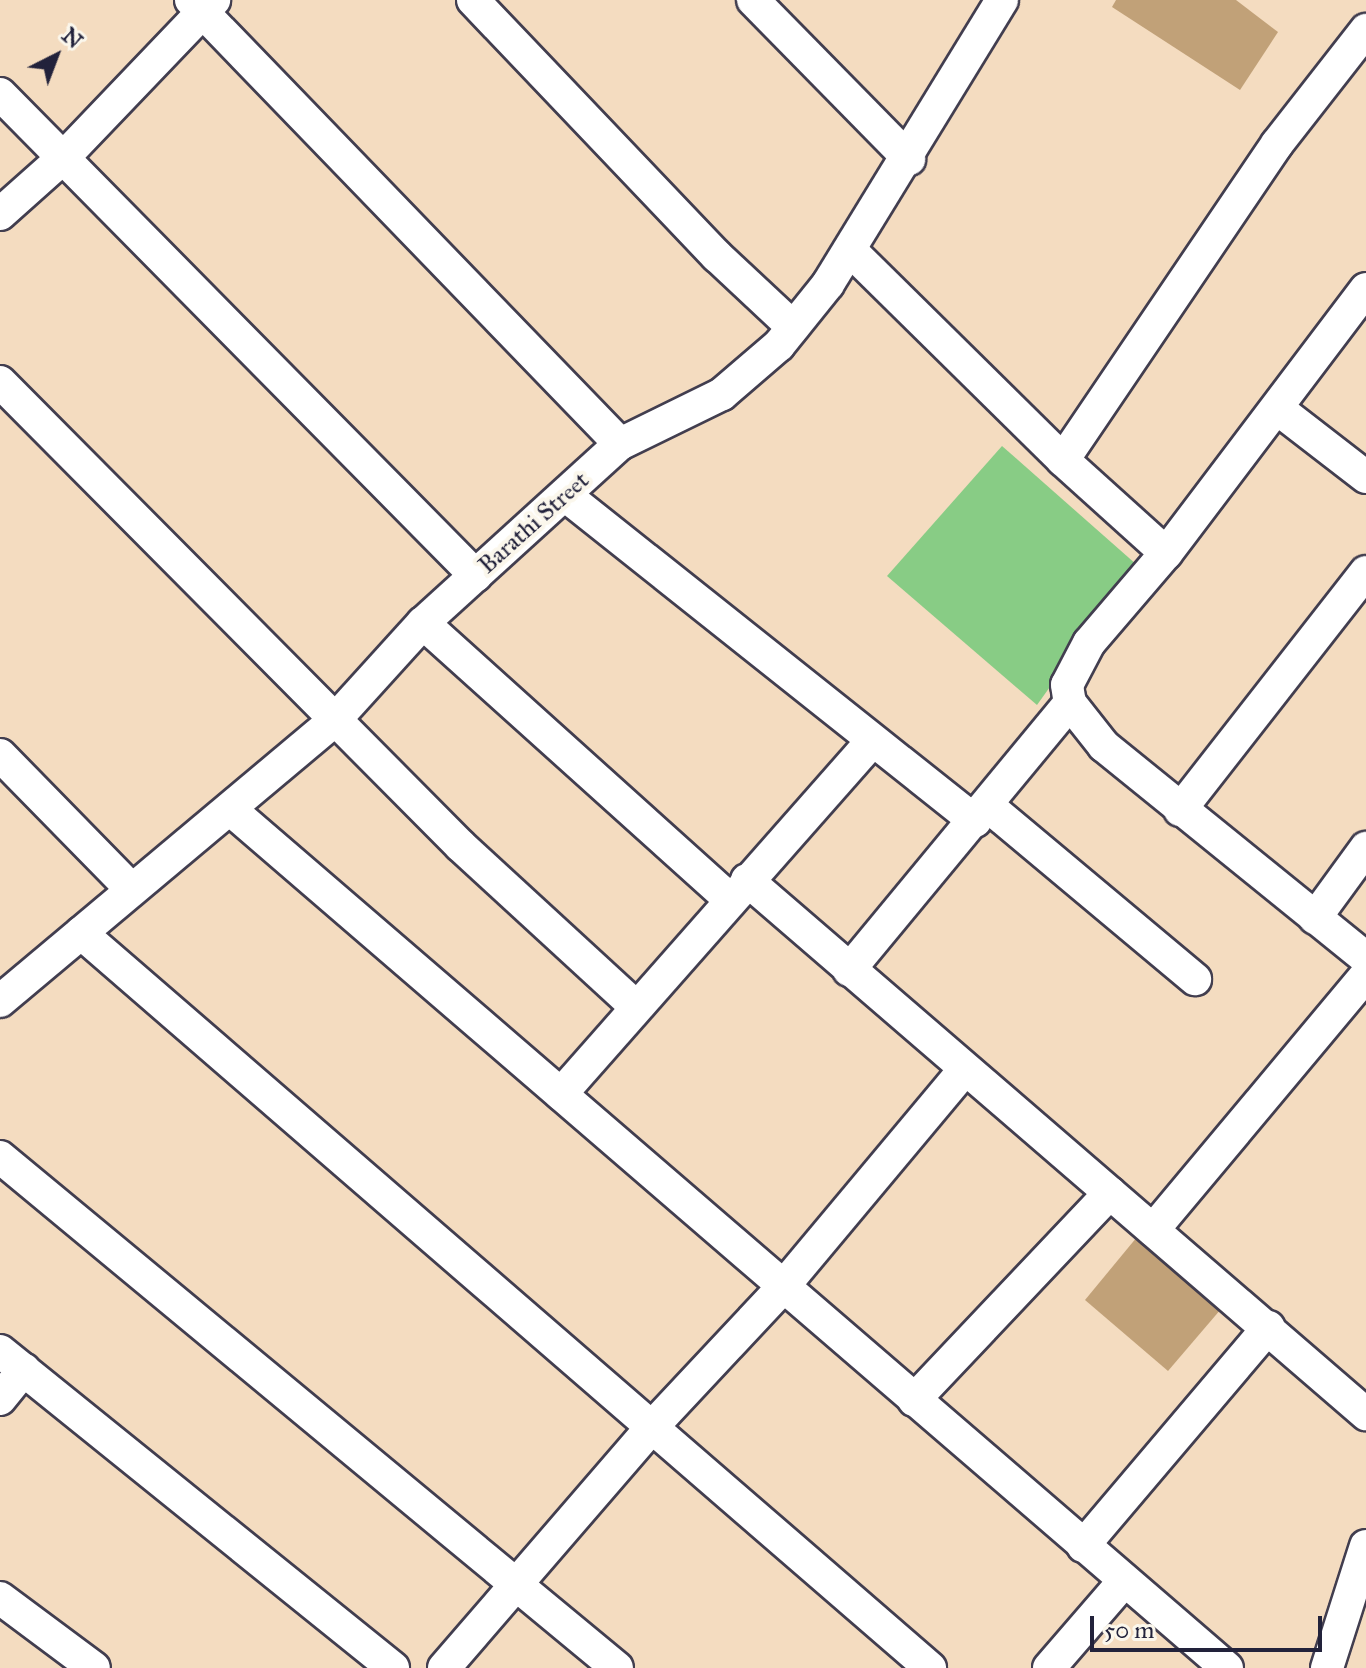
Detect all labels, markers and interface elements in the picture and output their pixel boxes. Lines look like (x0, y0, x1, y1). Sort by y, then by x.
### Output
north arrow (16, 16, 96, 96)
text: N (56, 22, 88, 54)
street label: Barathi Street (473, 466, 595, 580)
scale bar (1094, 1600, 1326, 1650)
text: 50 m (1104, 1615, 1154, 1645)

